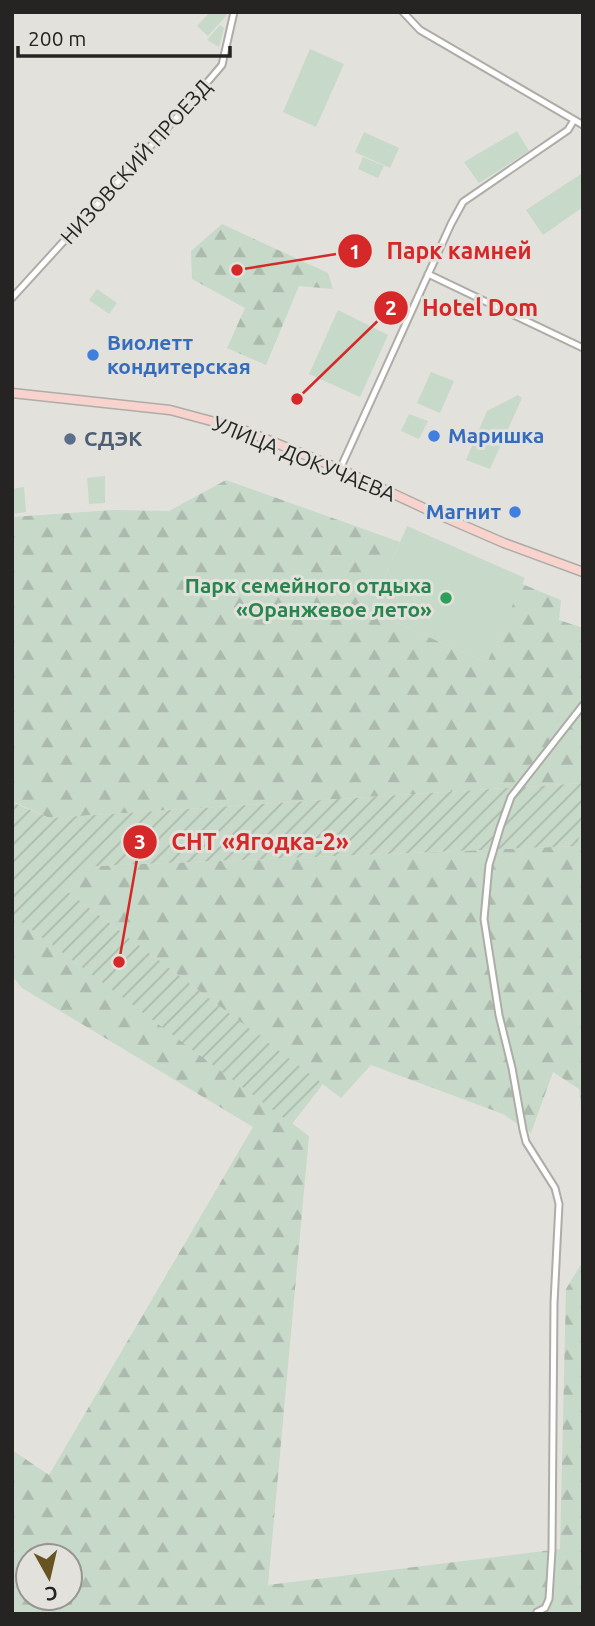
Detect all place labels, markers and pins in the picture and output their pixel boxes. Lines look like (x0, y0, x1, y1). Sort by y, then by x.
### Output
callout: Парк камней (337, 229, 545, 273)
callout: Hotel Dom (373, 286, 553, 330)
place label: Виолетт кондитерская (107, 330, 251, 378)
marker: Виолетт кондитерская (85, 347, 101, 363)
place label: Маришка (448, 423, 545, 447)
place label: СДЭК (84, 426, 142, 450)
marker: Маришка (426, 428, 442, 444)
marker: СДЭК (62, 431, 78, 447)
place label: Магнит (426, 499, 501, 523)
marker: Магнит (507, 504, 523, 520)
place label: Парк семейного отдыха «Оранжевое лето» (185, 573, 432, 621)
marker: Парк семейного отдыха «Оранжевое лето» (438, 590, 454, 606)
callout: СНТ «Ягодка-2» (123, 820, 363, 864)

